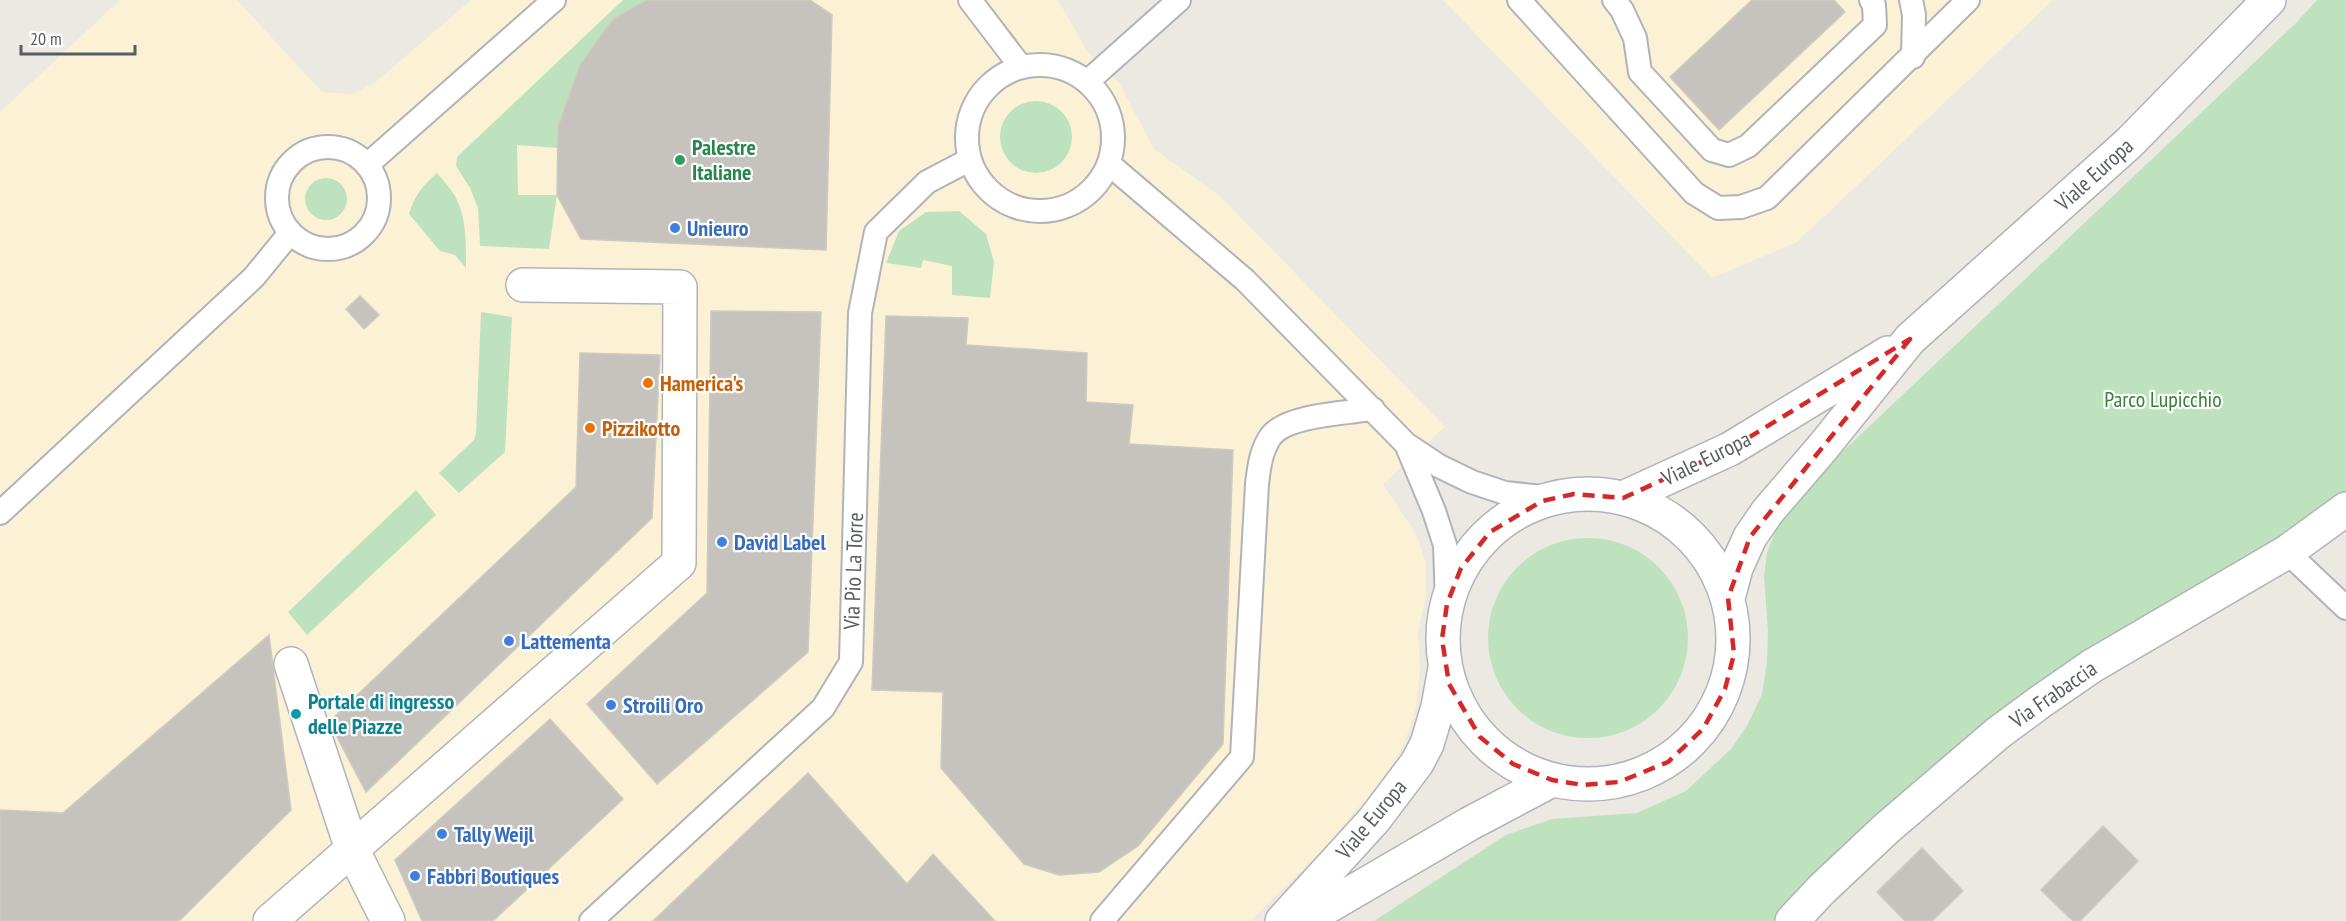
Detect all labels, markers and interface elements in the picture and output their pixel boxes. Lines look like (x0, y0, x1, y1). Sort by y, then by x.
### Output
scale bar (21, 18, 135, 56)
text: 20 m (30, 27, 62, 50)
street label: Viale Europa (2048, 132, 2139, 217)
place label: Palestre Italiane (692, 133, 756, 186)
marker: Palestre Italiane (673, 153, 687, 167)
place label: Unieuro (687, 214, 749, 242)
marker: Unieuro (668, 221, 682, 235)
place label: Hamerica's (660, 369, 744, 397)
marker: Hamerica's (641, 376, 655, 390)
park label: Parco Lupicchio (2104, 385, 2222, 413)
place label: Pizzikotto (602, 414, 680, 442)
marker: Pizzikotto (583, 421, 597, 435)
street label: Viale Europa (1656, 424, 1755, 492)
street label: Via Pio La Torre (837, 512, 869, 631)
place label: David Label (734, 528, 826, 556)
marker: David Label (715, 535, 729, 549)
place label: Lattementa (521, 627, 611, 655)
marker: Lattementa (502, 634, 516, 648)
street label: Via Frabaccia (2003, 654, 2102, 735)
place label: Portale di ingresso delle Piazze (308, 687, 454, 740)
place label: Stroili Oro (623, 691, 703, 719)
marker: Stroili Oro (604, 698, 618, 712)
marker: Portale di ingresso delle Piazze (289, 707, 303, 721)
street label: Viale Europa (1329, 773, 1412, 865)
place label: Tally Weijl (454, 820, 535, 848)
marker: Tally Weijl (435, 827, 449, 841)
place label: Fabbri Boutiques (427, 862, 559, 890)
marker: Fabbri Boutiques (408, 869, 422, 883)

